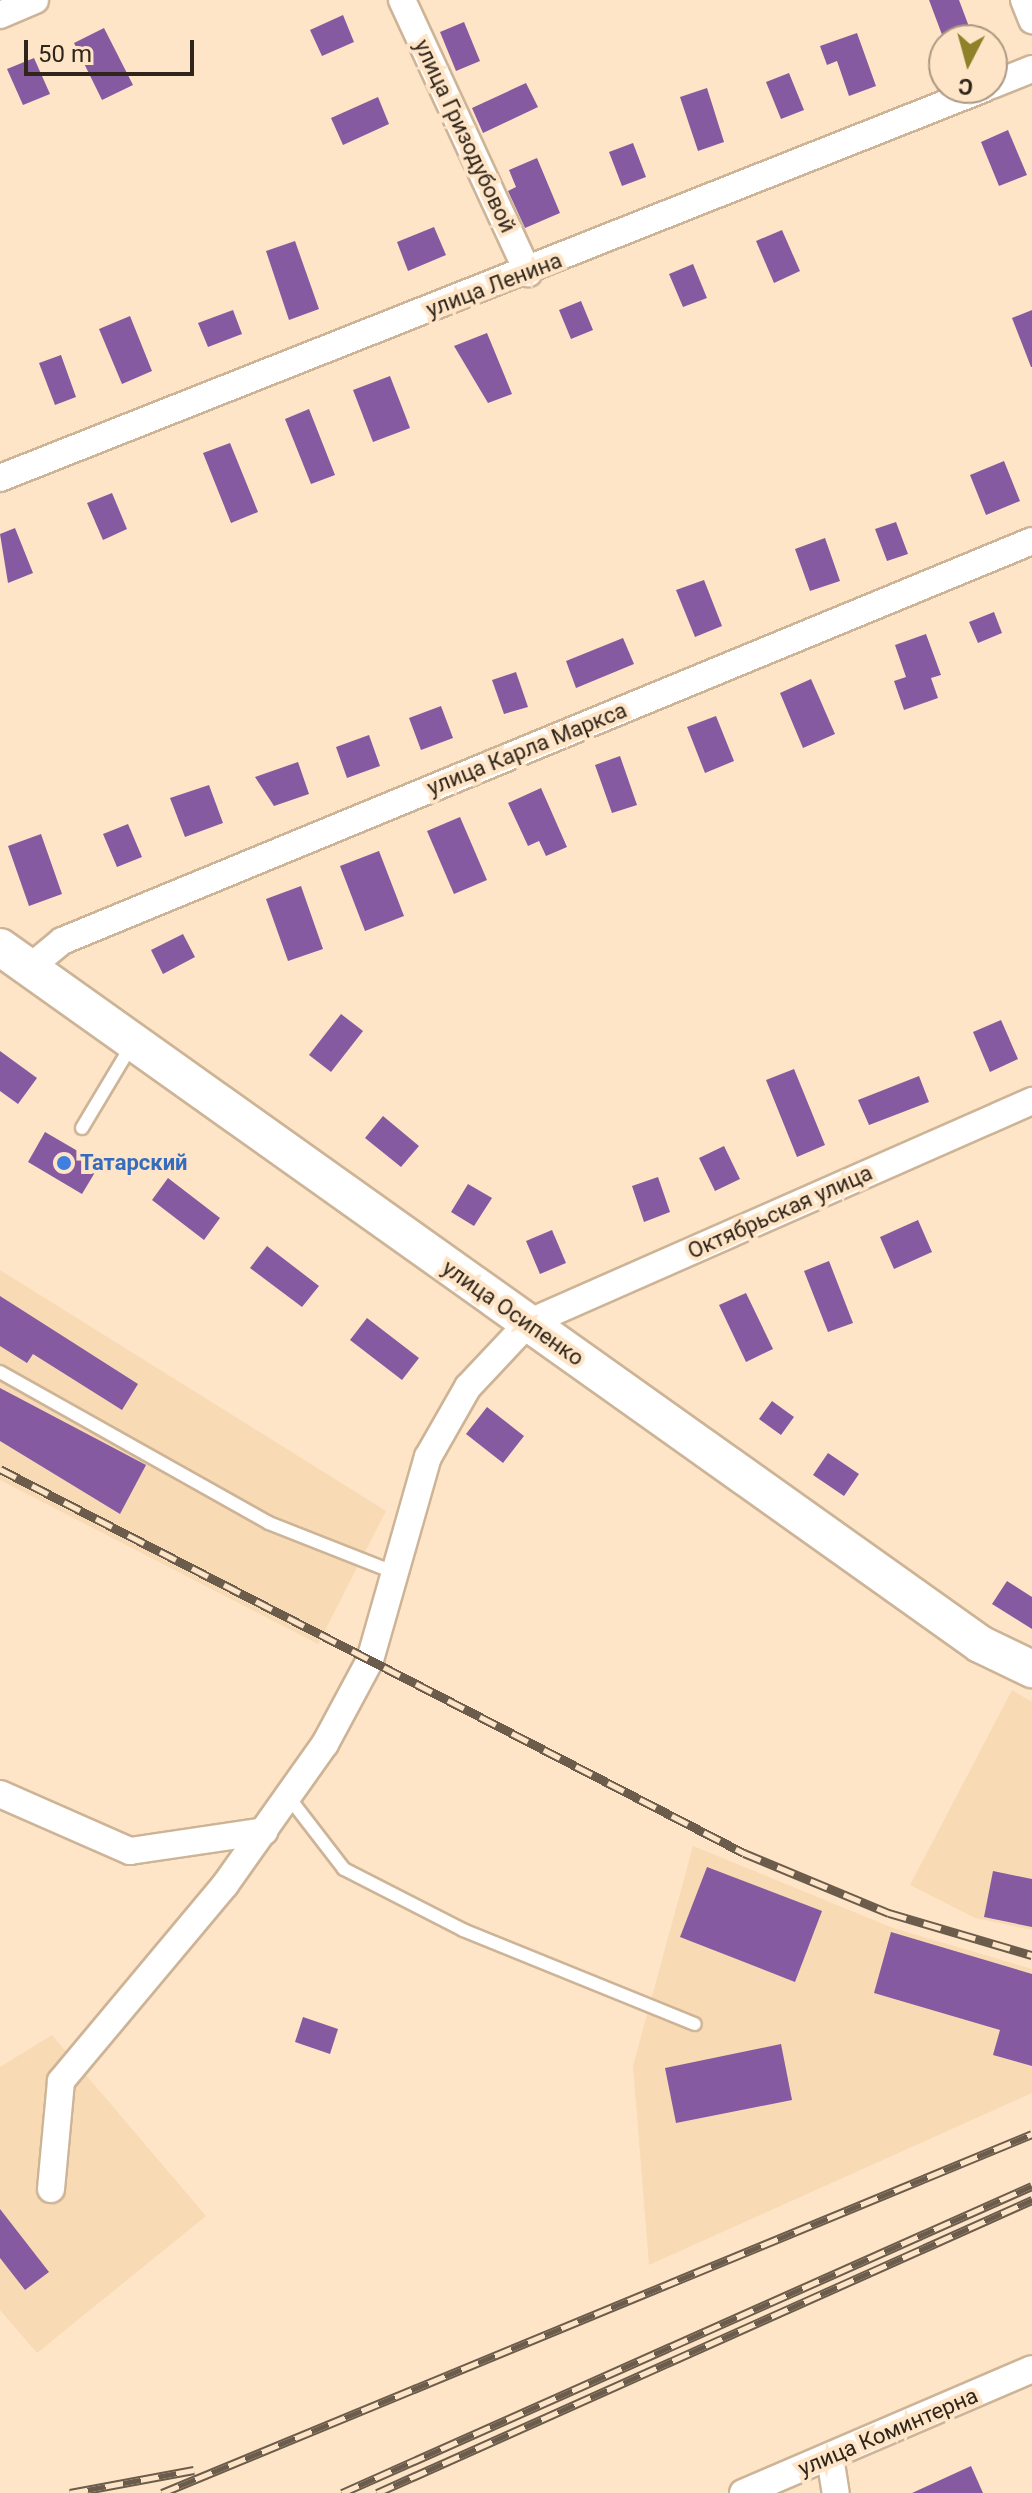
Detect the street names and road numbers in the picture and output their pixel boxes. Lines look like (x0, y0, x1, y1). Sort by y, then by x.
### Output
street label: улица Гризодубовой (409, 35, 521, 237)
street label: улица Ленина (422, 247, 566, 323)
street label: улица Карла Маркса (423, 697, 631, 801)
street label: Октябрьская улица (684, 1159, 876, 1265)
street label: улица Осипенко (437, 1254, 589, 1372)
street label: улица Коминтерна (794, 2382, 982, 2482)

